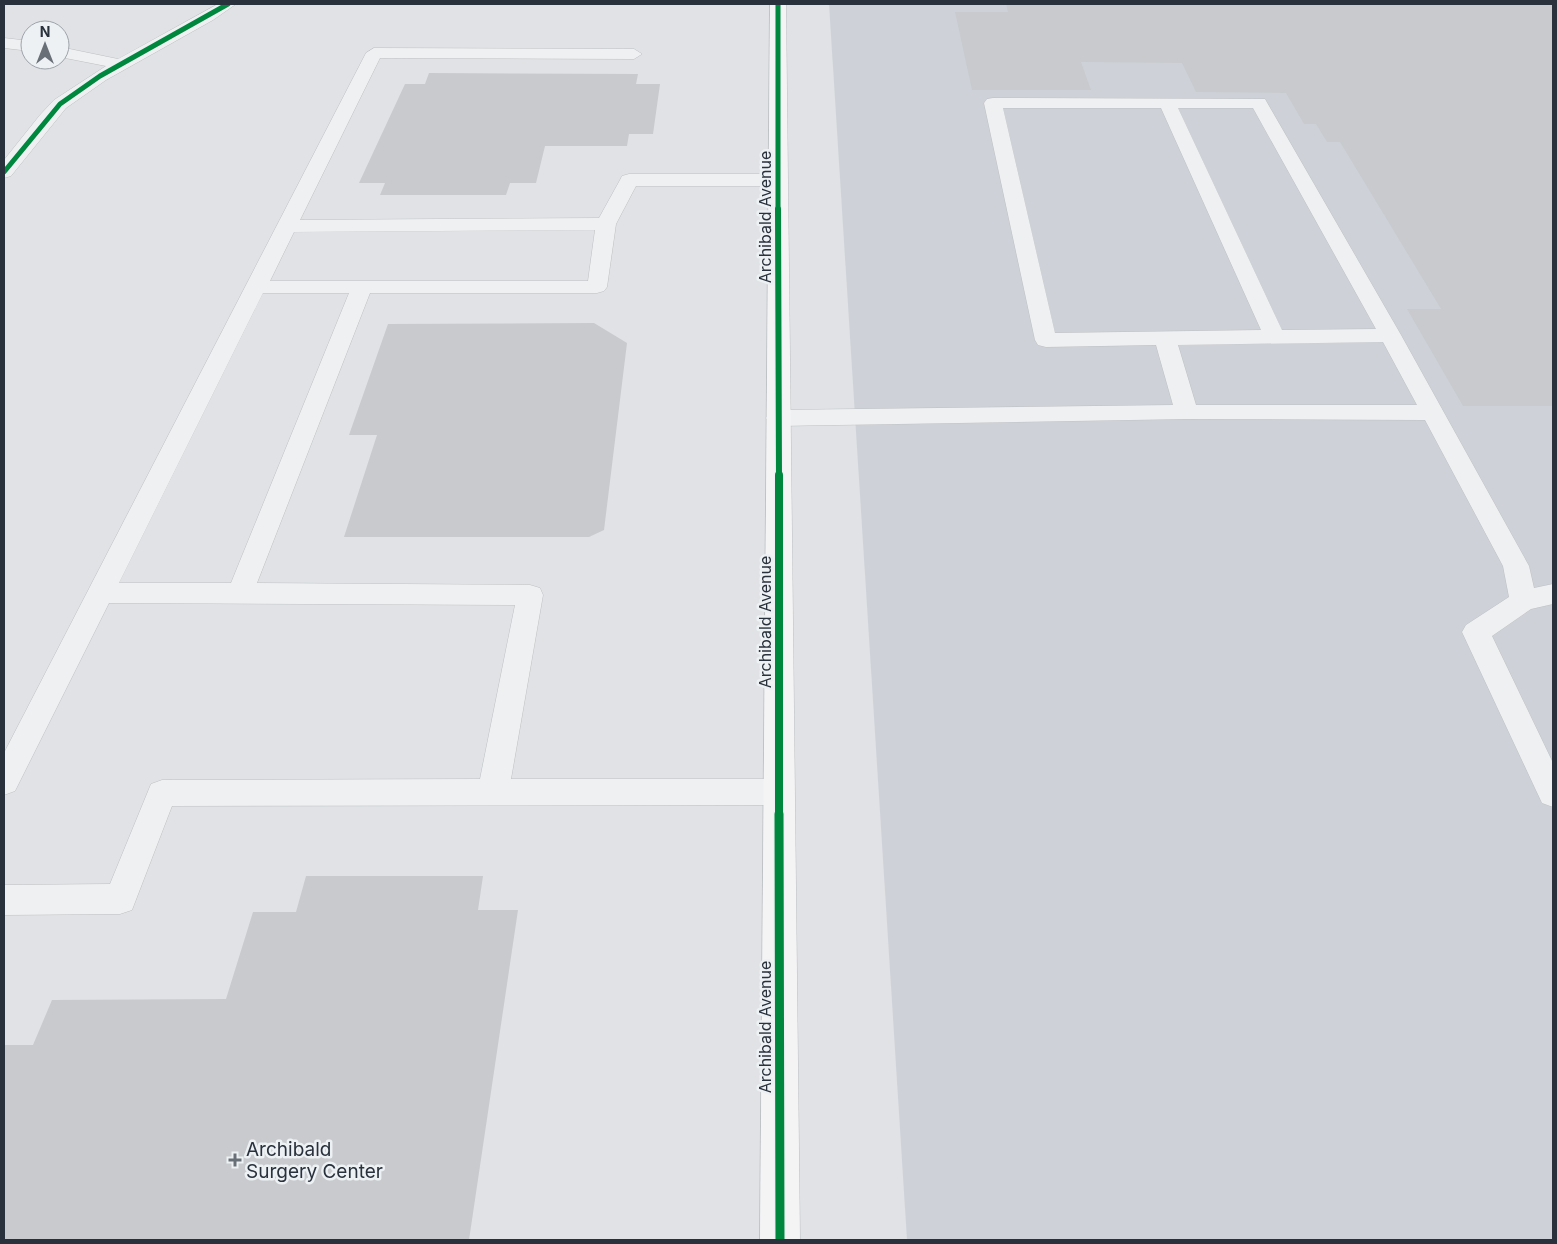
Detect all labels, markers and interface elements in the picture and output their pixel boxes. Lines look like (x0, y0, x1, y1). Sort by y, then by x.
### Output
north arrow (20, 20, 70, 70)
text: N (40, 23, 50, 40)
street label: Archibald Avenue (755, 151, 775, 283)
street label: Archibald Avenue (755, 556, 775, 688)
street label: Archibald Avenue (755, 961, 775, 1093)
place label: Archibald Surgery Center (246, 1138, 383, 1183)
marker: Archibald Surgery Center (228, 1153, 242, 1167)

